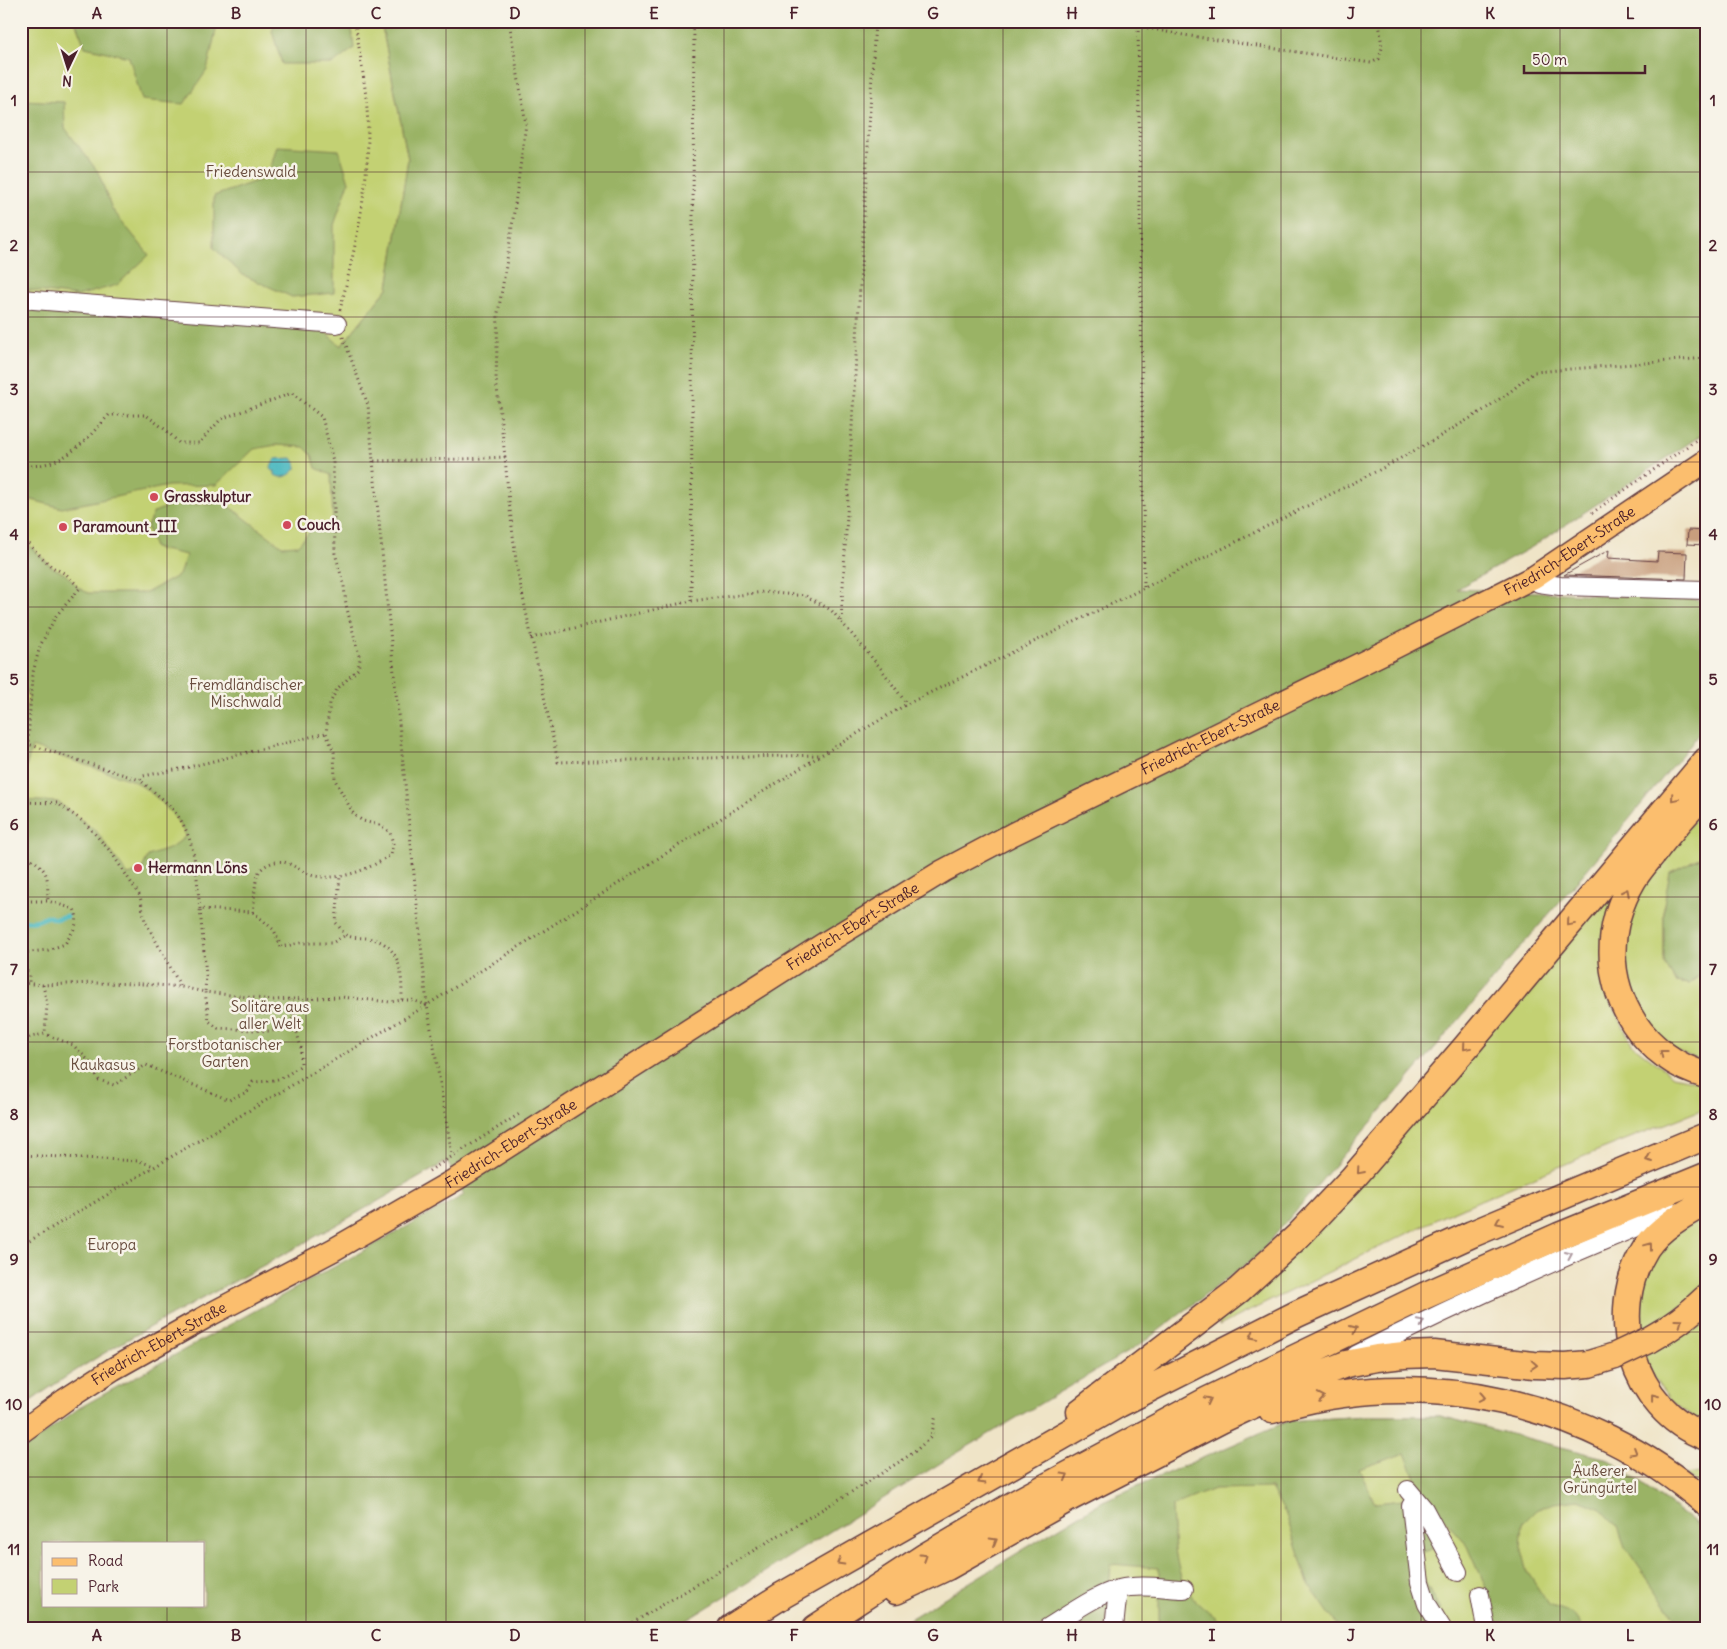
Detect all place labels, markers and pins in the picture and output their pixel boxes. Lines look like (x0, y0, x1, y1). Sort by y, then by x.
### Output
place label: Grasskulptur (164, 487, 252, 507)
marker: Grasskulptur (148, 491, 160, 503)
place label: Couch (297, 515, 340, 534)
place label: Paramount_III (73, 517, 177, 536)
marker: Couch (281, 519, 293, 531)
marker: Paramount_III (57, 521, 69, 533)
place label: Hermann Löns (148, 858, 248, 877)
marker: Hermann Löns (132, 862, 144, 874)

